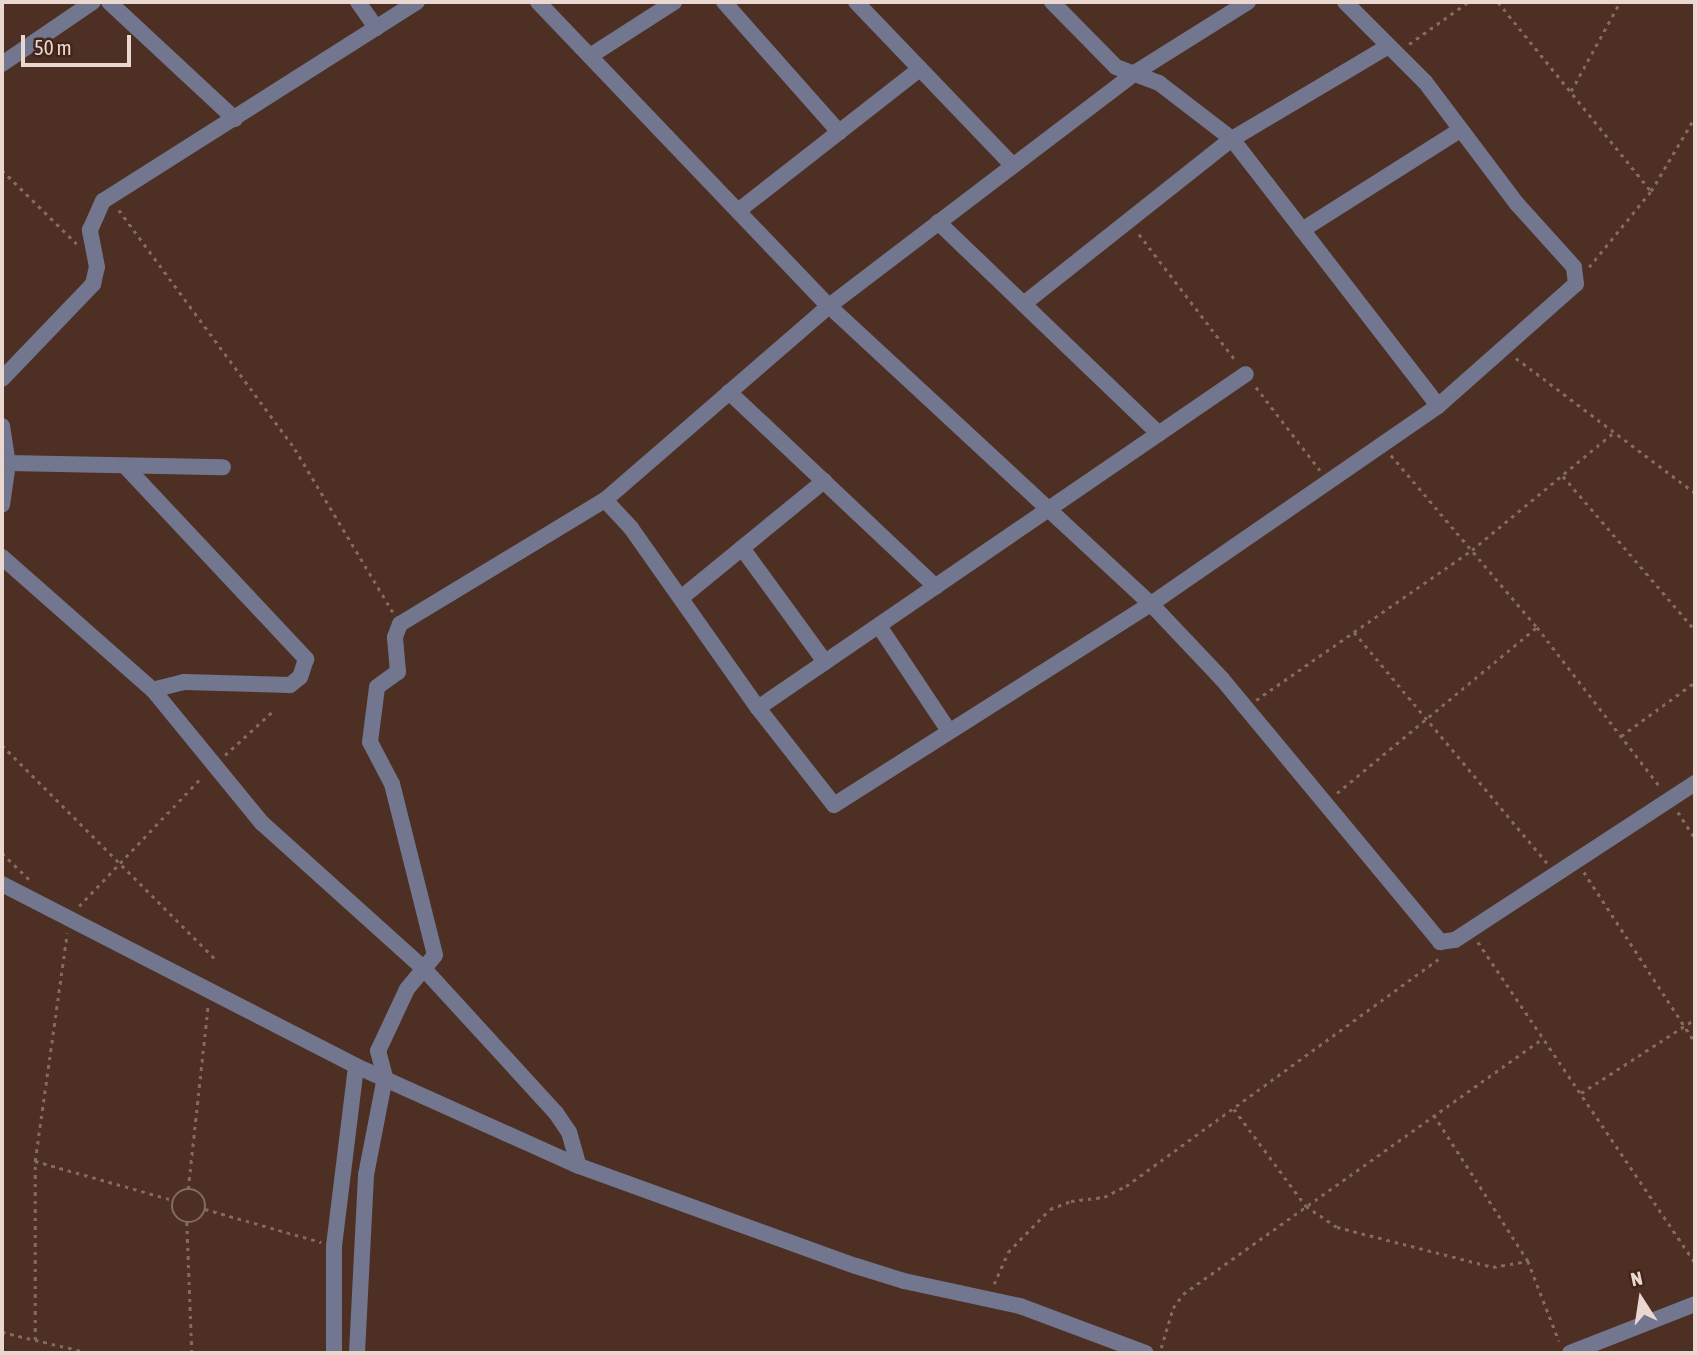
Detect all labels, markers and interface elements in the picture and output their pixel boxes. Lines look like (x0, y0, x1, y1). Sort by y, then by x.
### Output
scale bar (24, 21, 135, 65)
text: 50 m (34, 35, 72, 59)
north arrow (1606, 1264, 1676, 1334)
text: N (1629, 1267, 1644, 1290)

